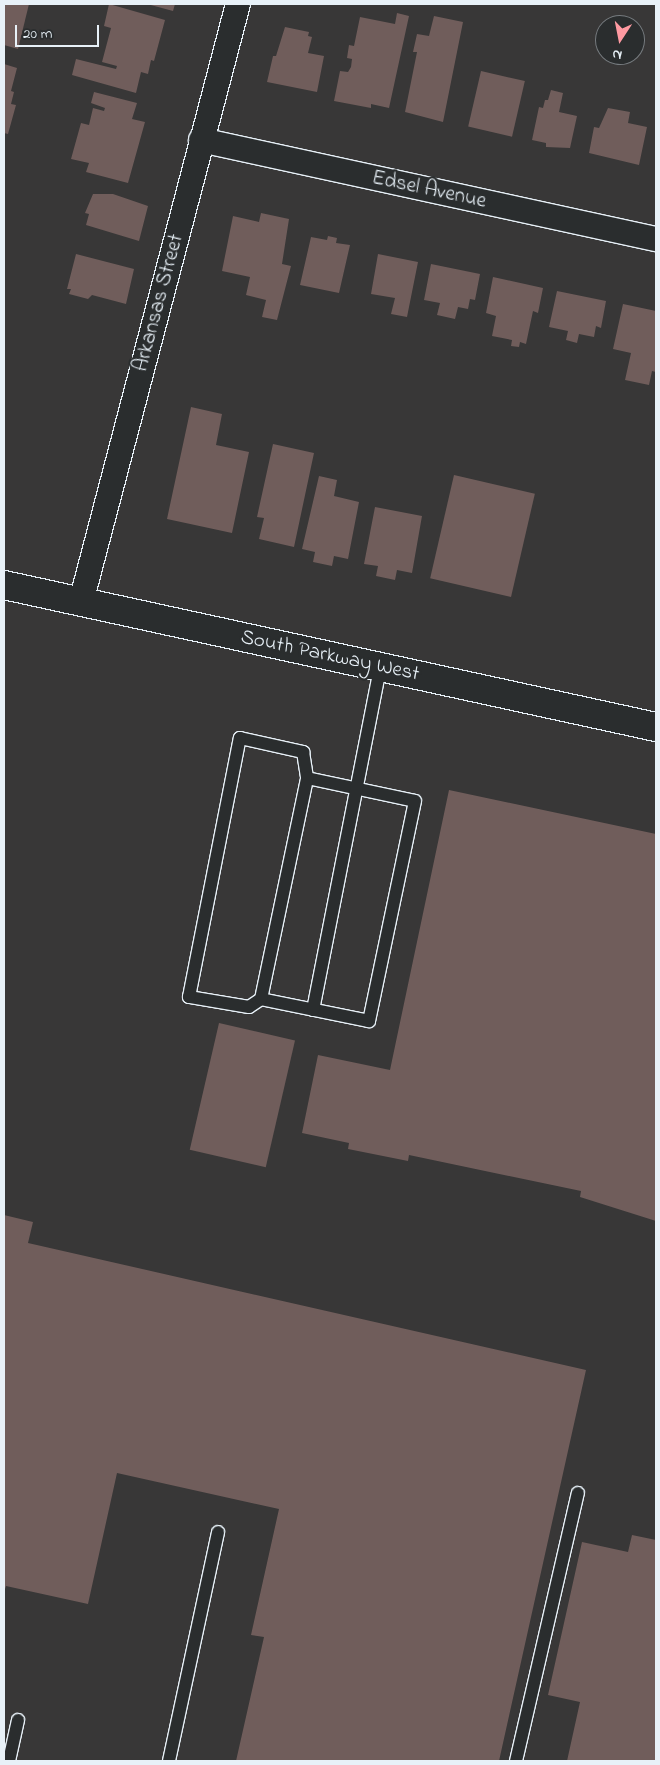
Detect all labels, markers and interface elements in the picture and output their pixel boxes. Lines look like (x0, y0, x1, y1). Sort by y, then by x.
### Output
scale bar (18, 15, 101, 47)
north arrow (595, 15, 645, 65)
text: 20 m (23, 23, 52, 45)
text: N (611, 43, 624, 65)
street label: Edsel Avenue (370, 166, 488, 214)
street label: Arkansas Street (129, 232, 189, 374)
street label: South Parkway West (238, 625, 422, 687)

